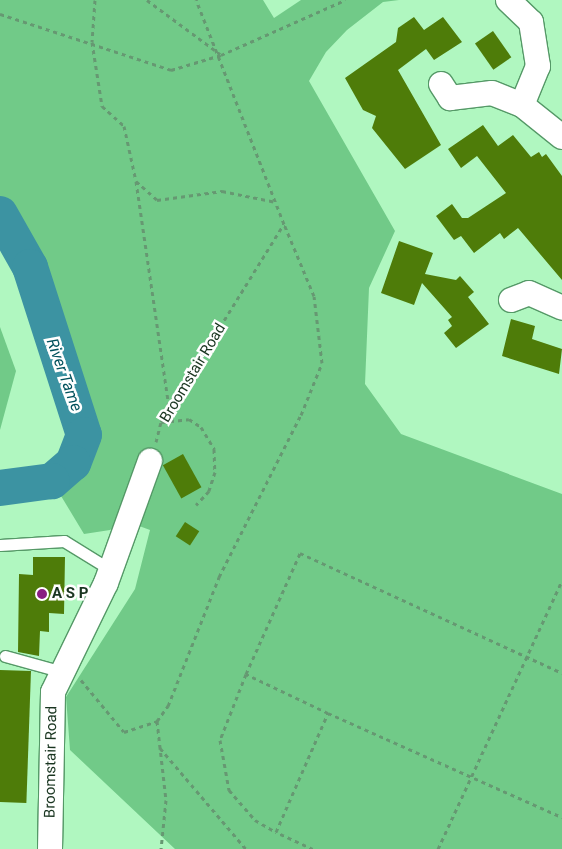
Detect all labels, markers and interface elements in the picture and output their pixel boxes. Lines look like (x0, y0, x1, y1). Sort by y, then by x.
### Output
street label: Broomstair Road (156, 320, 230, 426)
water label: River Tame (42, 336, 86, 414)
place label: A S P (52, 585, 88, 603)
marker: A S P (36, 588, 48, 600)
street label: Broomstair Road (41, 706, 61, 818)

